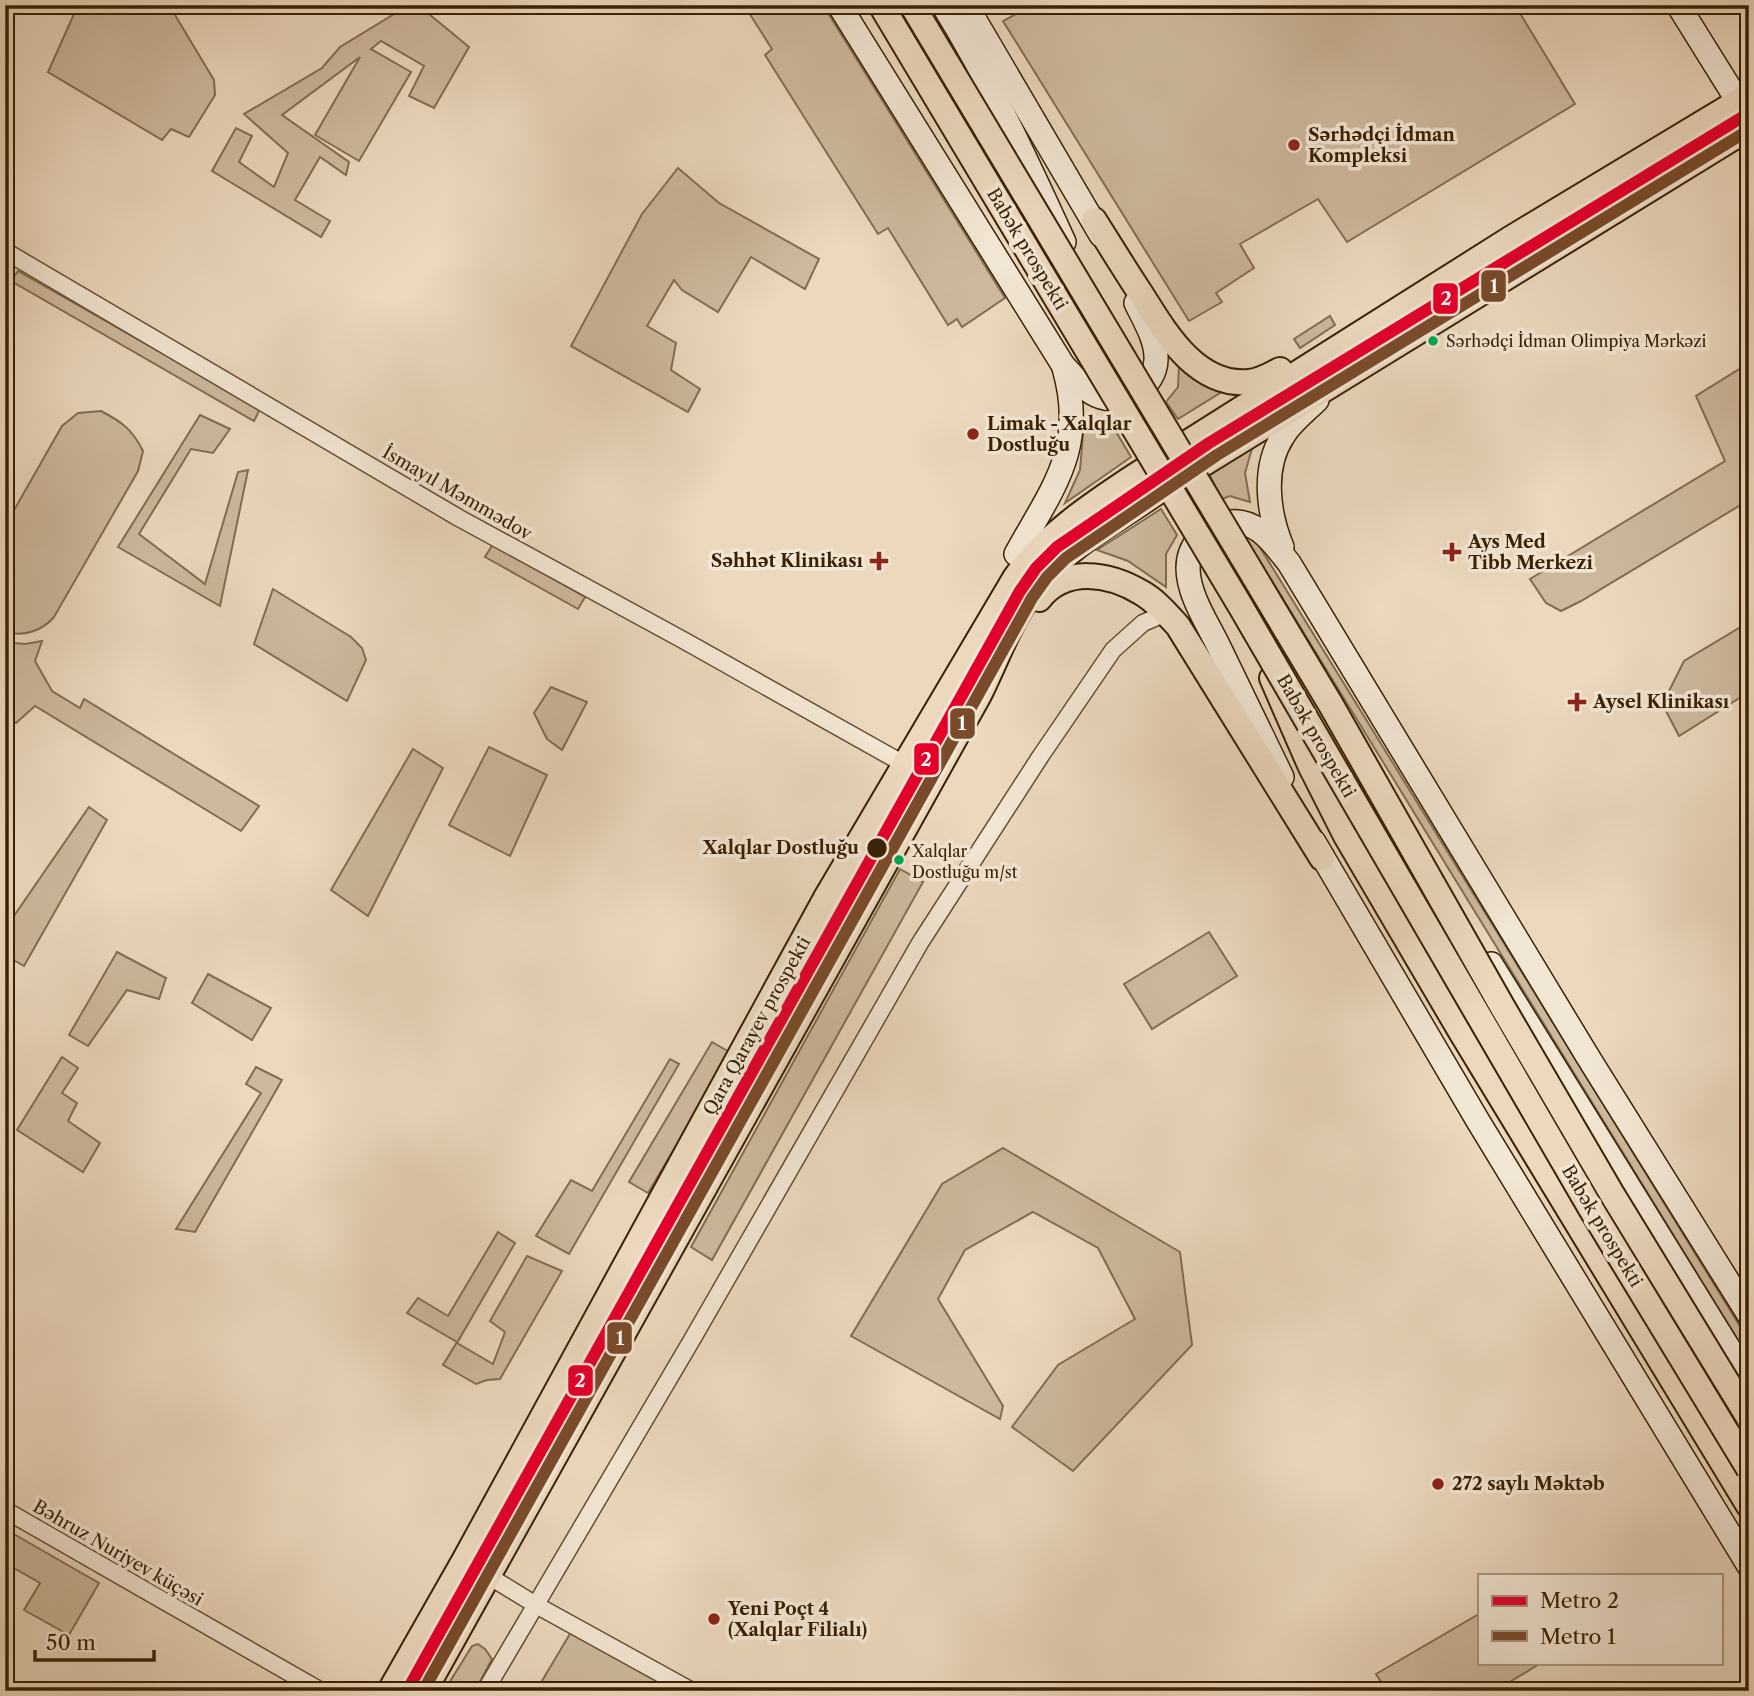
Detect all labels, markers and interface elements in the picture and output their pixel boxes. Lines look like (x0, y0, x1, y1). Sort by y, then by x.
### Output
place label: Sərhədçi İdman Kompleksi (1308, 123, 1456, 167)
marker: Sərhədçi İdman Kompleksi (1286, 137, 1302, 153)
street label: Babək prospekti (982, 184, 1072, 314)
line badge: 1 (1480, 269, 1507, 303)
text: 1 (1490, 275, 1499, 298)
line badge: 2 (1432, 282, 1459, 315)
text: 2 (1440, 287, 1452, 310)
place label: Sərhədçi İdman Olimpiya Mərkəzi (1446, 331, 1707, 351)
marker: Sərhədçi İdman Olimpiya Mərkəzi (1426, 334, 1440, 348)
place label: Limak - Xalqlar Dostluğu (987, 413, 1132, 456)
marker: Limak - Xalqlar Dostluğu (965, 426, 981, 442)
street label: İsmayıl Məmmədov (378, 440, 536, 545)
place label: Ays Med Tibb Merkezi (1467, 531, 1593, 574)
marker: Ays Med Tibb Merkezi (1442, 542, 1462, 562)
place label: Səhhət Klinikası (711, 550, 864, 572)
marker: Səhhət Klinikası (869, 551, 889, 571)
street label: Babək prospekti (1272, 671, 1360, 802)
place label: Aysel Klinikası (1592, 691, 1730, 713)
marker: Aysel Klinikası (1567, 692, 1587, 712)
line badge: 1 (949, 707, 976, 740)
text: 1 (958, 712, 967, 735)
line badge: 2 (913, 742, 940, 776)
text: 2 (920, 748, 932, 771)
marker: Xalqlar Dostluğu (865, 836, 889, 860)
place label: Xalqlar Dostluğu (701, 837, 859, 859)
place label: Xalqlar Dostluğu m/st (911, 841, 1018, 882)
marker: Xalqlar Dostluğu m/st (892, 853, 906, 867)
street label: Qara Qarayev prospekti (699, 932, 816, 1119)
street label: Babək prospekti (1557, 1161, 1647, 1291)
line badge: 1 (606, 1321, 633, 1355)
text: 1 (616, 1327, 625, 1350)
line badge: 2 (567, 1364, 594, 1397)
text: 2 (574, 1369, 586, 1392)
place label: 272 saylı Məktəb (1452, 1473, 1605, 1495)
marker: 272 saylı Məktəb (1430, 1476, 1446, 1492)
street label: Bəhruz Nuriyev küçəsi (29, 1495, 207, 1611)
legend (1478, 1574, 1722, 1664)
text: Metro 2 (1540, 1588, 1619, 1613)
place label: Yeni Poçt 4 (Xalqlar Filialı) (727, 1598, 867, 1641)
marker: Yeni Poçt 4 (Xalqlar Filialı) (706, 1611, 722, 1627)
scale bar (35, 1619, 154, 1663)
text: Metro 1 (1540, 1624, 1616, 1649)
text: 50 m (46, 1630, 96, 1655)

